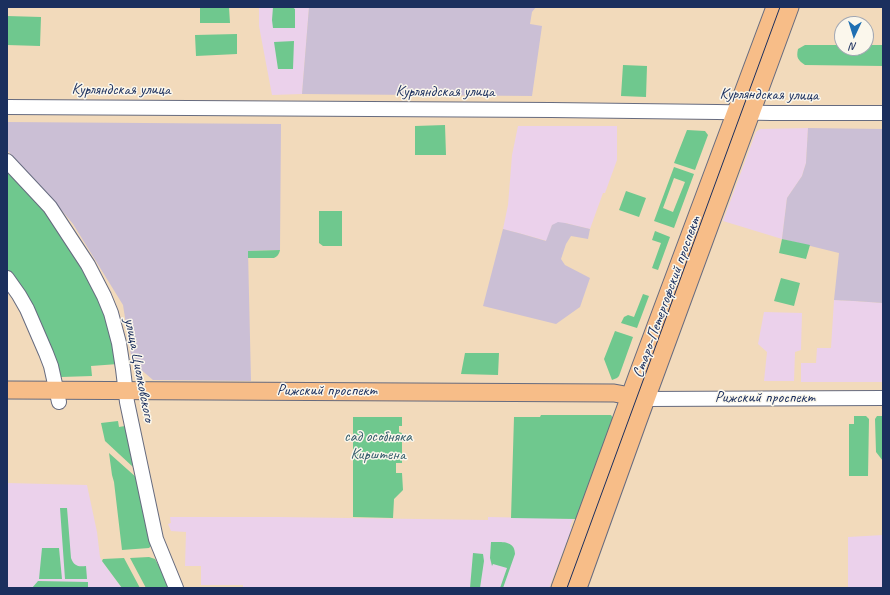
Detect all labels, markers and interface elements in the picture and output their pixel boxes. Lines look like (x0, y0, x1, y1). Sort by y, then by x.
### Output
north arrow (834, 16, 874, 56)
text: N (849, 40, 857, 54)
street label: Курляндская улица (72, 80, 170, 100)
street label: Курляндская улица (396, 82, 494, 102)
street label: Курляндская улица (719, 85, 819, 105)
street label: Старо-Петергофский проспект (629, 213, 705, 381)
street label: улица Циолковского (120, 316, 158, 424)
street label: Рижский проспект (277, 381, 377, 401)
street label: Рижский проспект (715, 388, 815, 408)
park label: сад особняка Кирштена (344, 427, 412, 465)

